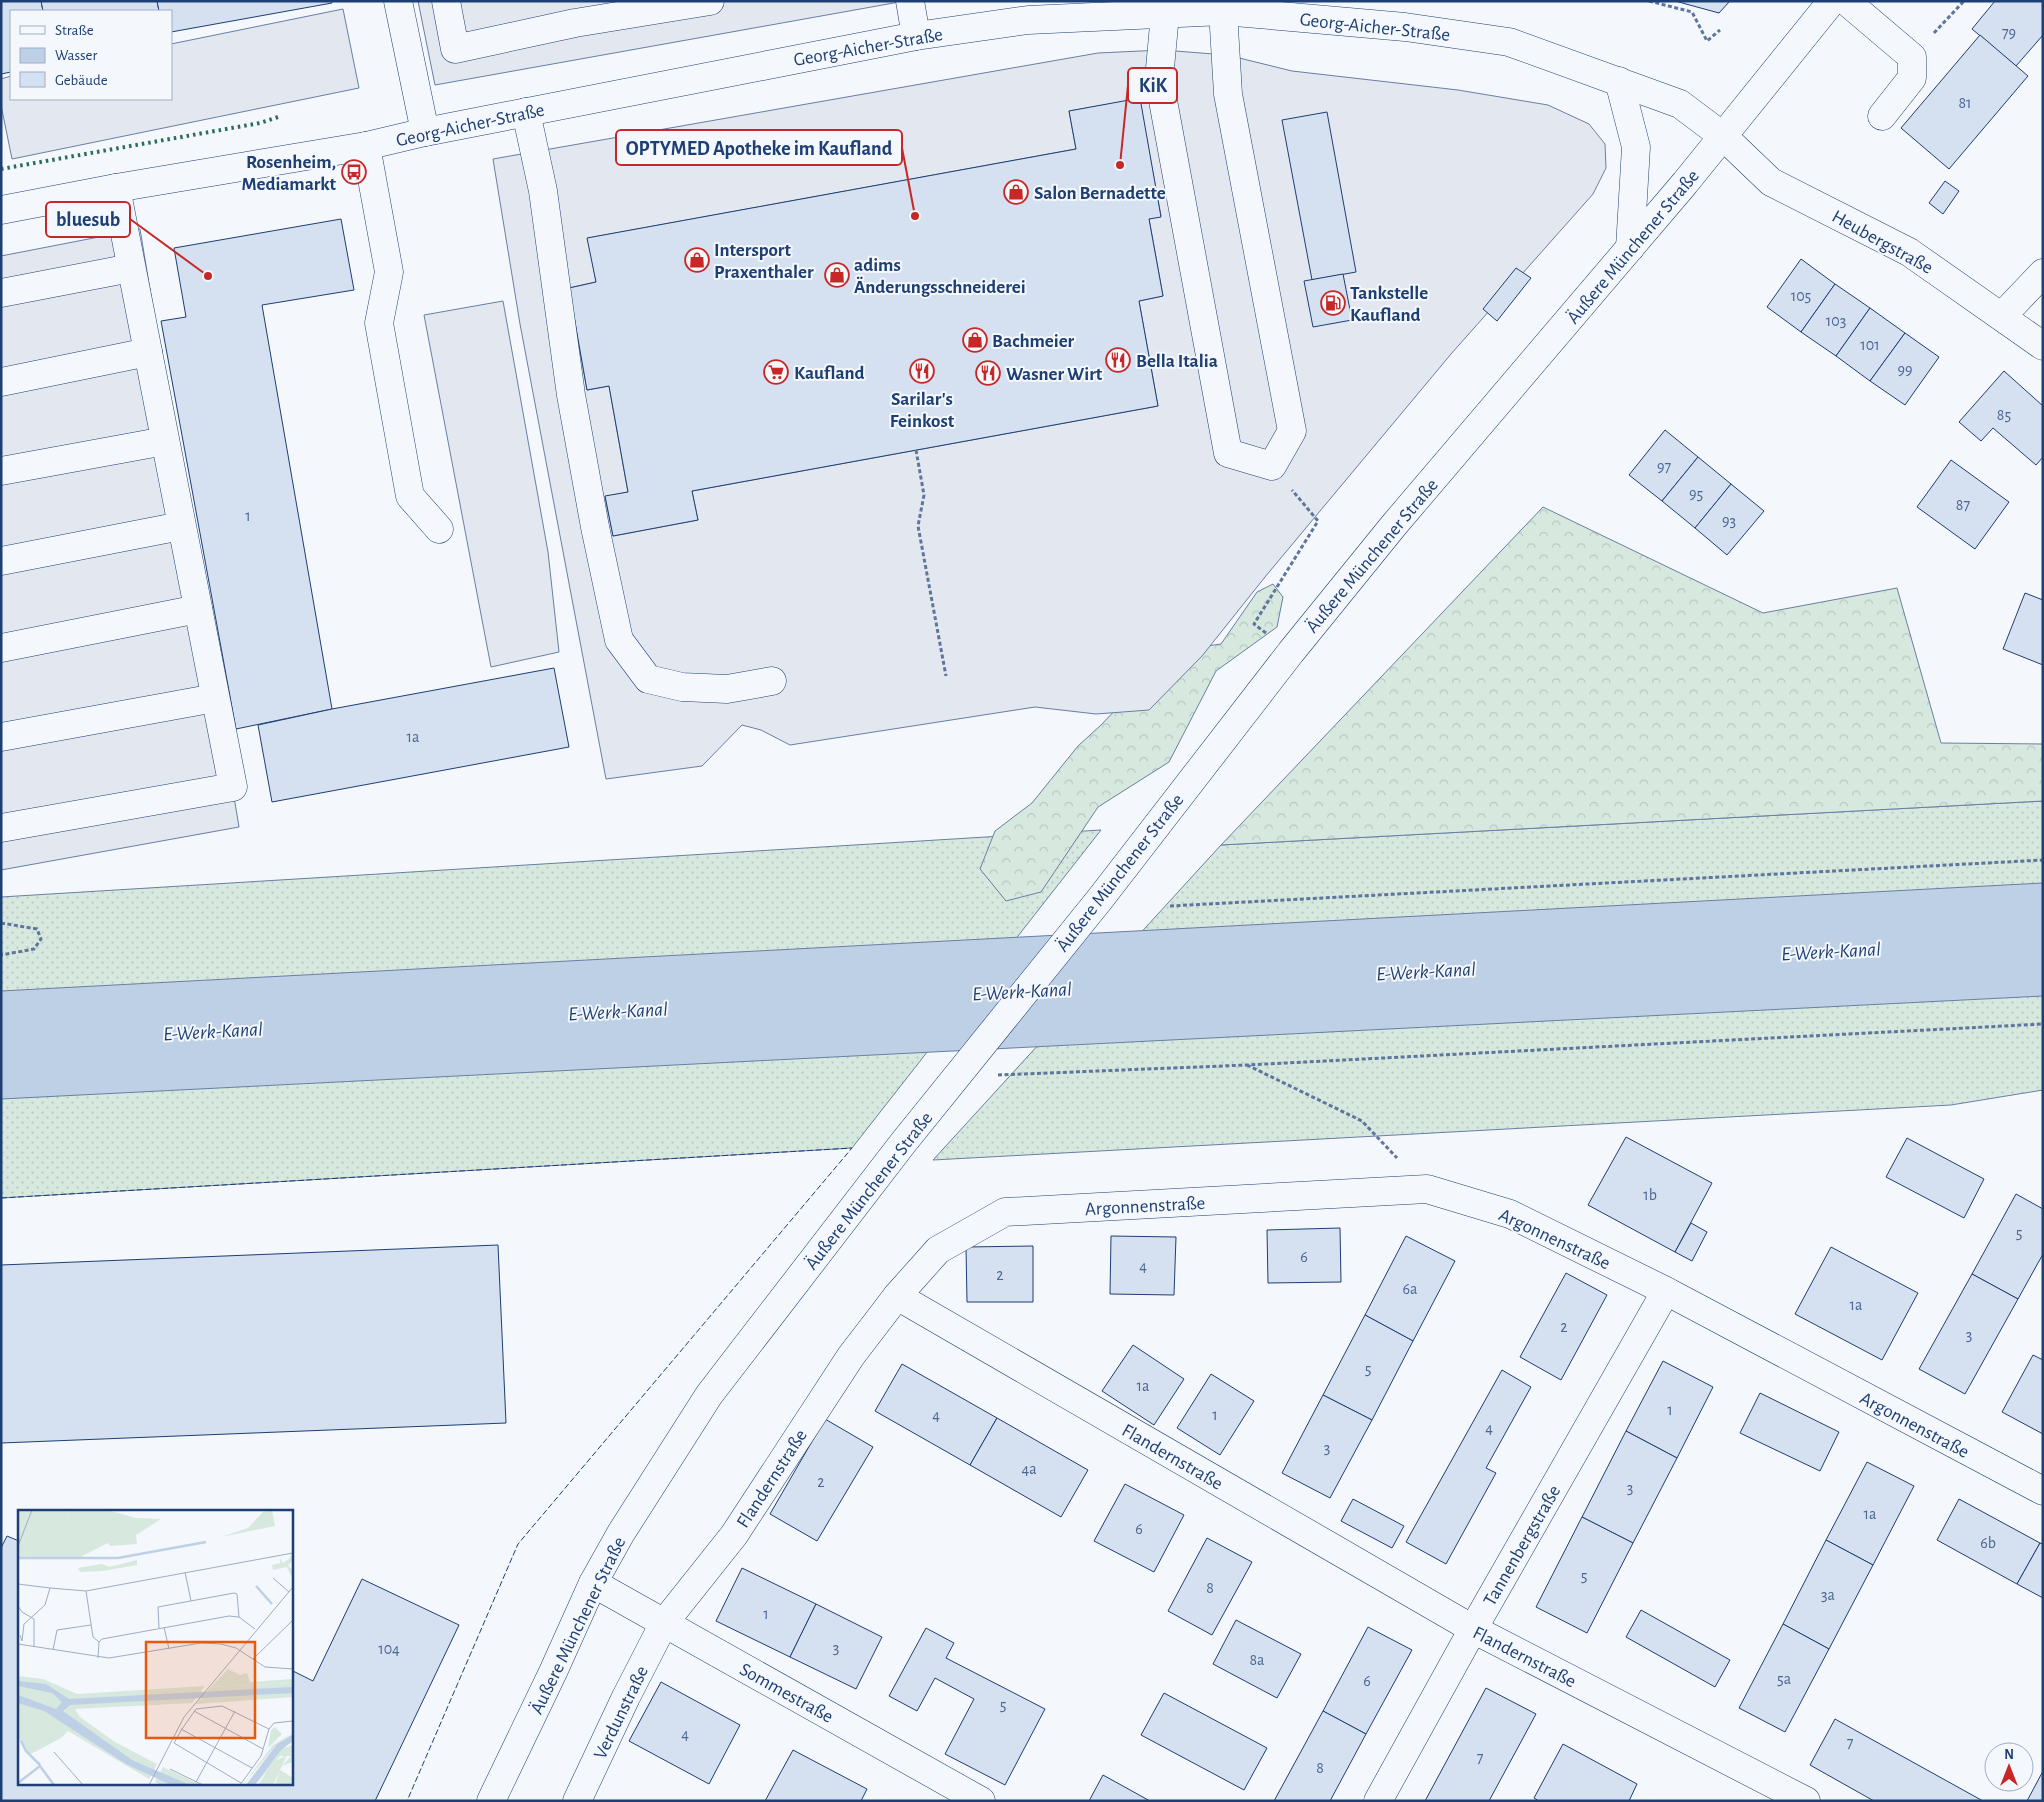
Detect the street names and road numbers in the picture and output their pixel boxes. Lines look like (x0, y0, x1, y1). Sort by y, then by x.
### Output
street label: Georg-Aicher-Straße (1299, 10, 1451, 45)
street label: Georg-Aicher-Straße (792, 25, 944, 70)
street label: Georg-Aicher-Straße (394, 100, 546, 150)
street label: Äußere Münchener Straße (1563, 166, 1703, 328)
street label: Heubergstraße (1829, 207, 1936, 278)
street label: Äußere Münchener Straße (1302, 475, 1442, 637)
street label: Äußere Münchener Straße (1052, 790, 1187, 955)
street label: Äußere Münchener Straße (801, 1108, 936, 1273)
street label: Argonnenstraße (1084, 1194, 1206, 1219)
street label: Argonnenstraße (1496, 1205, 1613, 1273)
street label: Argonnenstraße (1857, 1389, 1972, 1462)
street label: Flandernstraße (1119, 1421, 1226, 1494)
street label: Flandernstraße (734, 1426, 811, 1531)
street label: Tannenbergstraße (1480, 1482, 1564, 1609)
street label: Äußere Münchener Straße (526, 1534, 629, 1717)
street label: Flandernstraße (1470, 1623, 1579, 1691)
street label: Sommestraße (736, 1660, 836, 1727)
street label: Verdunstraße (591, 1663, 652, 1762)

